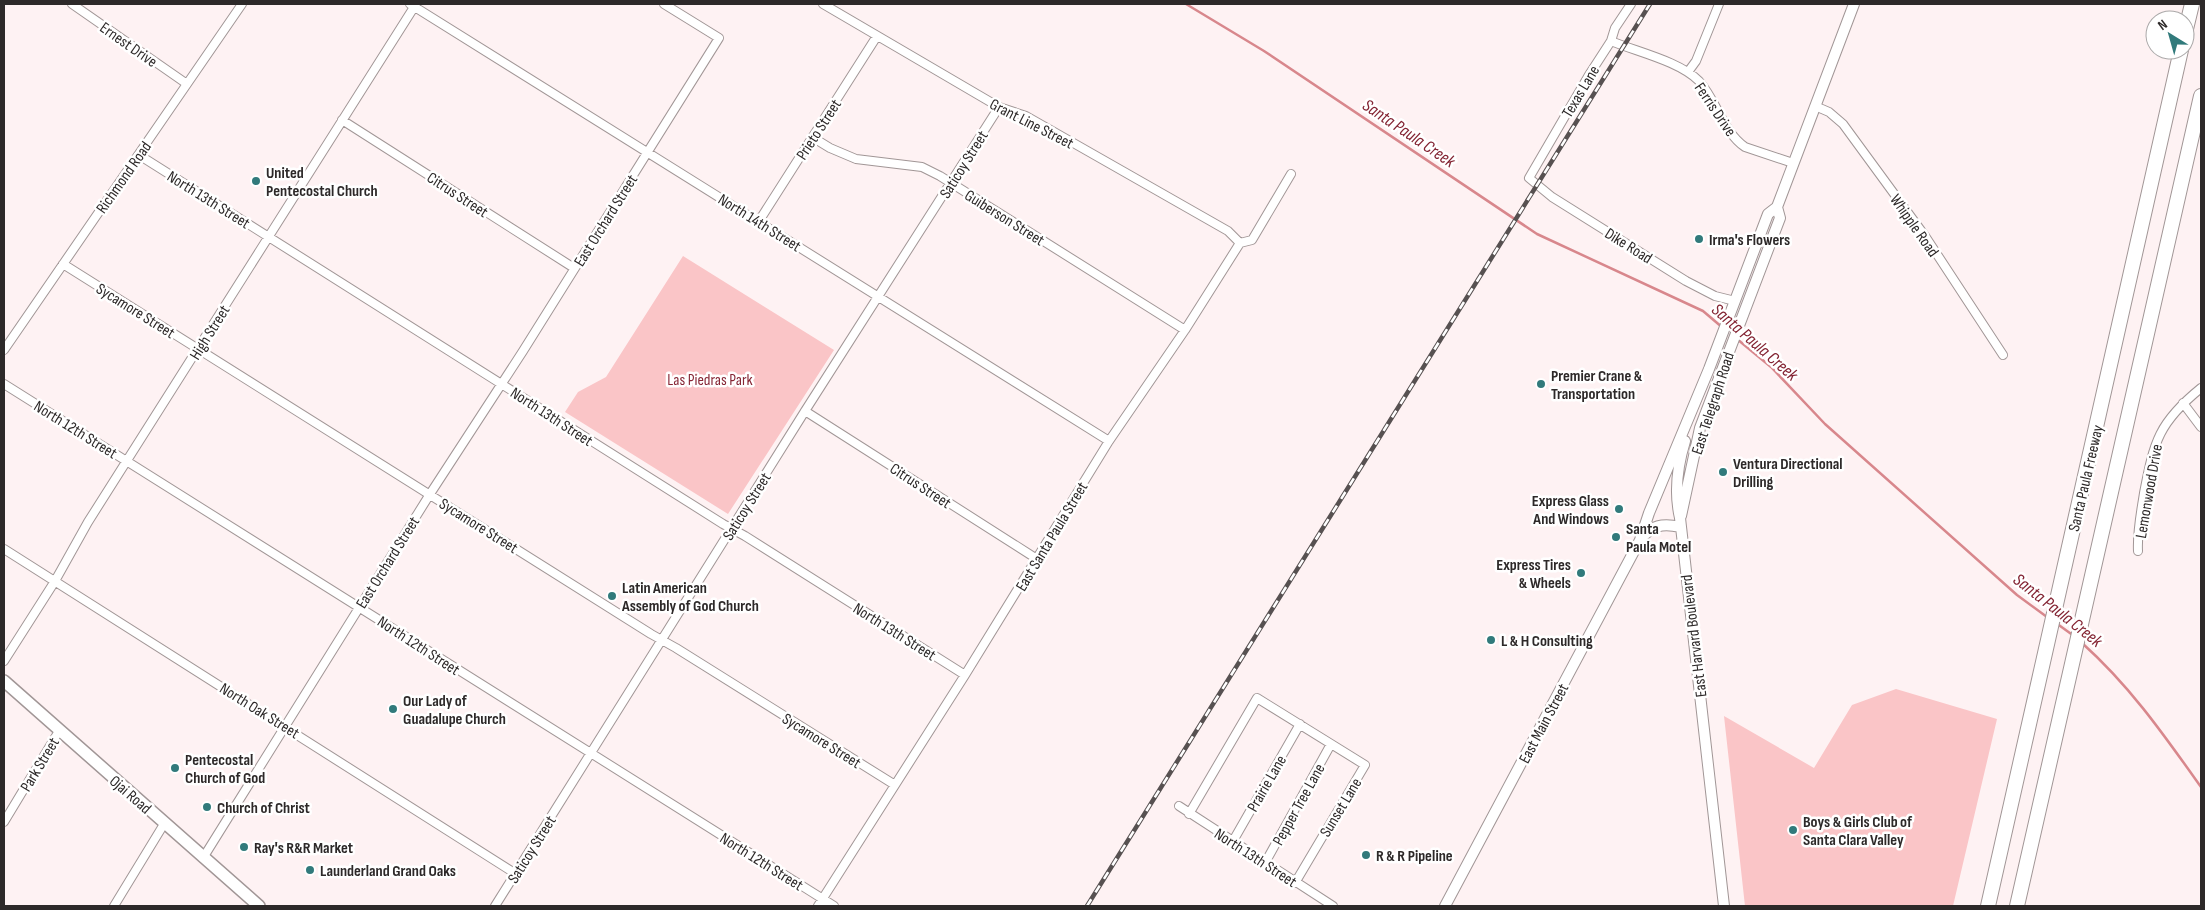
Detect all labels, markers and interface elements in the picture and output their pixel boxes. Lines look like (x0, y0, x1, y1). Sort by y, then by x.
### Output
north arrow (2145, 10, 2195, 60)
text: N (2154, 16, 2171, 34)
street label: Ernest Drive (96, 19, 160, 72)
street label: Texas Lane (1558, 62, 1604, 121)
street label: Ferris Drive (1690, 79, 1740, 140)
street label: Grant Line Street (986, 95, 1076, 154)
water label: Santa Paula Creek (1358, 95, 1460, 173)
street label: Prieto Street (793, 96, 846, 164)
street label: Saticoy Street (936, 127, 993, 202)
street label: Richmond Road (93, 138, 156, 217)
place label: United Pentecostal Church (266, 164, 378, 201)
street label: North 13th Street (163, 167, 253, 233)
street label: Citrus Street (423, 169, 491, 222)
street label: East Orchard Street (570, 171, 642, 270)
marker: United Pentecostal Church (250, 175, 262, 187)
street label: Guiberson Street (961, 186, 1048, 250)
street label: North 14th Street (714, 190, 804, 256)
street label: Whipple Road (1885, 191, 1942, 261)
street label: Dike Road (1601, 224, 1655, 268)
place label: Irma's Flowers (1709, 231, 1790, 250)
marker: Irma's Flowers (1693, 233, 1705, 245)
street label: Sycamore Street (92, 280, 178, 343)
water label: Santa Paula Creek (1707, 299, 1803, 386)
street label: High Street (186, 302, 234, 364)
street label: East Telegraph Road (1688, 350, 1739, 457)
place label: Premier Crane & Transportation (1551, 367, 1643, 404)
park label: Las Piedras Park (667, 371, 753, 390)
marker: Premier Crane & Transportation (1535, 378, 1547, 390)
street label: North 13th Street (507, 384, 596, 451)
street label: North 12th Street (30, 397, 120, 463)
street label: Santa Paula Freeway (2065, 423, 2108, 533)
street label: Lemonwood Drive (2132, 443, 2167, 540)
place label: Ventura Directional Drilling (1733, 455, 1843, 492)
street label: Citrus Street (886, 460, 954, 513)
marker: Ventura Directional Drilling (1717, 466, 1729, 478)
street label: Saticoy Street (719, 469, 776, 544)
street label: East Santa Paula Street (1012, 479, 1092, 595)
place label: Express Glass And Windows (1532, 492, 1609, 529)
street label: Sycamore Street (435, 495, 521, 558)
marker: Express Glass And Windows (1613, 503, 1625, 515)
street label: East Orchard Street (352, 513, 424, 612)
place label: Santa Paula Motel (1626, 520, 1691, 557)
marker: Santa Paula Motel (1610, 531, 1622, 543)
place label: Express Tires & Wheels (1496, 556, 1571, 593)
marker: Express Tires & Wheels (1575, 567, 1587, 579)
water label: Santa Paula Creek (2009, 569, 2107, 653)
street label: East Harvard Boulevard (1678, 574, 1711, 698)
place label: Latin American Assembly of God Church (621, 579, 759, 616)
marker: Latin American Assembly of God Church (606, 590, 618, 602)
street label: North 13th Street (849, 599, 939, 665)
street label: North 12th Street (373, 613, 463, 680)
place label: L & H Consulting (1501, 632, 1593, 651)
marker: L & H Consulting (1485, 634, 1497, 646)
street label: North Oak Street (216, 679, 303, 743)
street label: East Main Street (1515, 681, 1573, 767)
place label: Our Lady of Guadalupe Church (403, 692, 506, 729)
marker: Our Lady of Guadalupe Church (387, 703, 399, 715)
street label: Sycamore Street (778, 710, 864, 773)
street label: Park Street (17, 734, 64, 795)
place label: Pentecostal Church of God (185, 751, 265, 788)
street label: Prairie Lane (1244, 752, 1291, 815)
street label: Pepper Tree Lane (1269, 761, 1330, 849)
marker: Pentecostal Church of God (169, 762, 181, 774)
street label: Ojai Road (105, 772, 155, 818)
street label: Sunset Lane (1316, 775, 1366, 841)
place label: Church of Christ (217, 799, 310, 818)
marker: Church of Christ (201, 801, 213, 813)
street label: Saticoy Street (504, 812, 561, 887)
place label: Boys & Girls Club of Santa Clara Valley (1803, 813, 1913, 850)
marker: Boys & Girls Club of Santa Clara Valley (1787, 824, 1799, 836)
street label: North 13th Street (1211, 825, 1300, 892)
street label: North 12th Street (716, 829, 806, 895)
place label: Ray's R&R Market (254, 839, 353, 858)
marker: Ray's R&R Market (238, 841, 250, 853)
place label: R & R Pipeline (1376, 847, 1453, 866)
marker: R & R Pipeline (1360, 849, 1372, 861)
place label: Launderland Grand Oaks (320, 862, 456, 881)
marker: Launderland Grand Oaks (304, 864, 316, 876)

